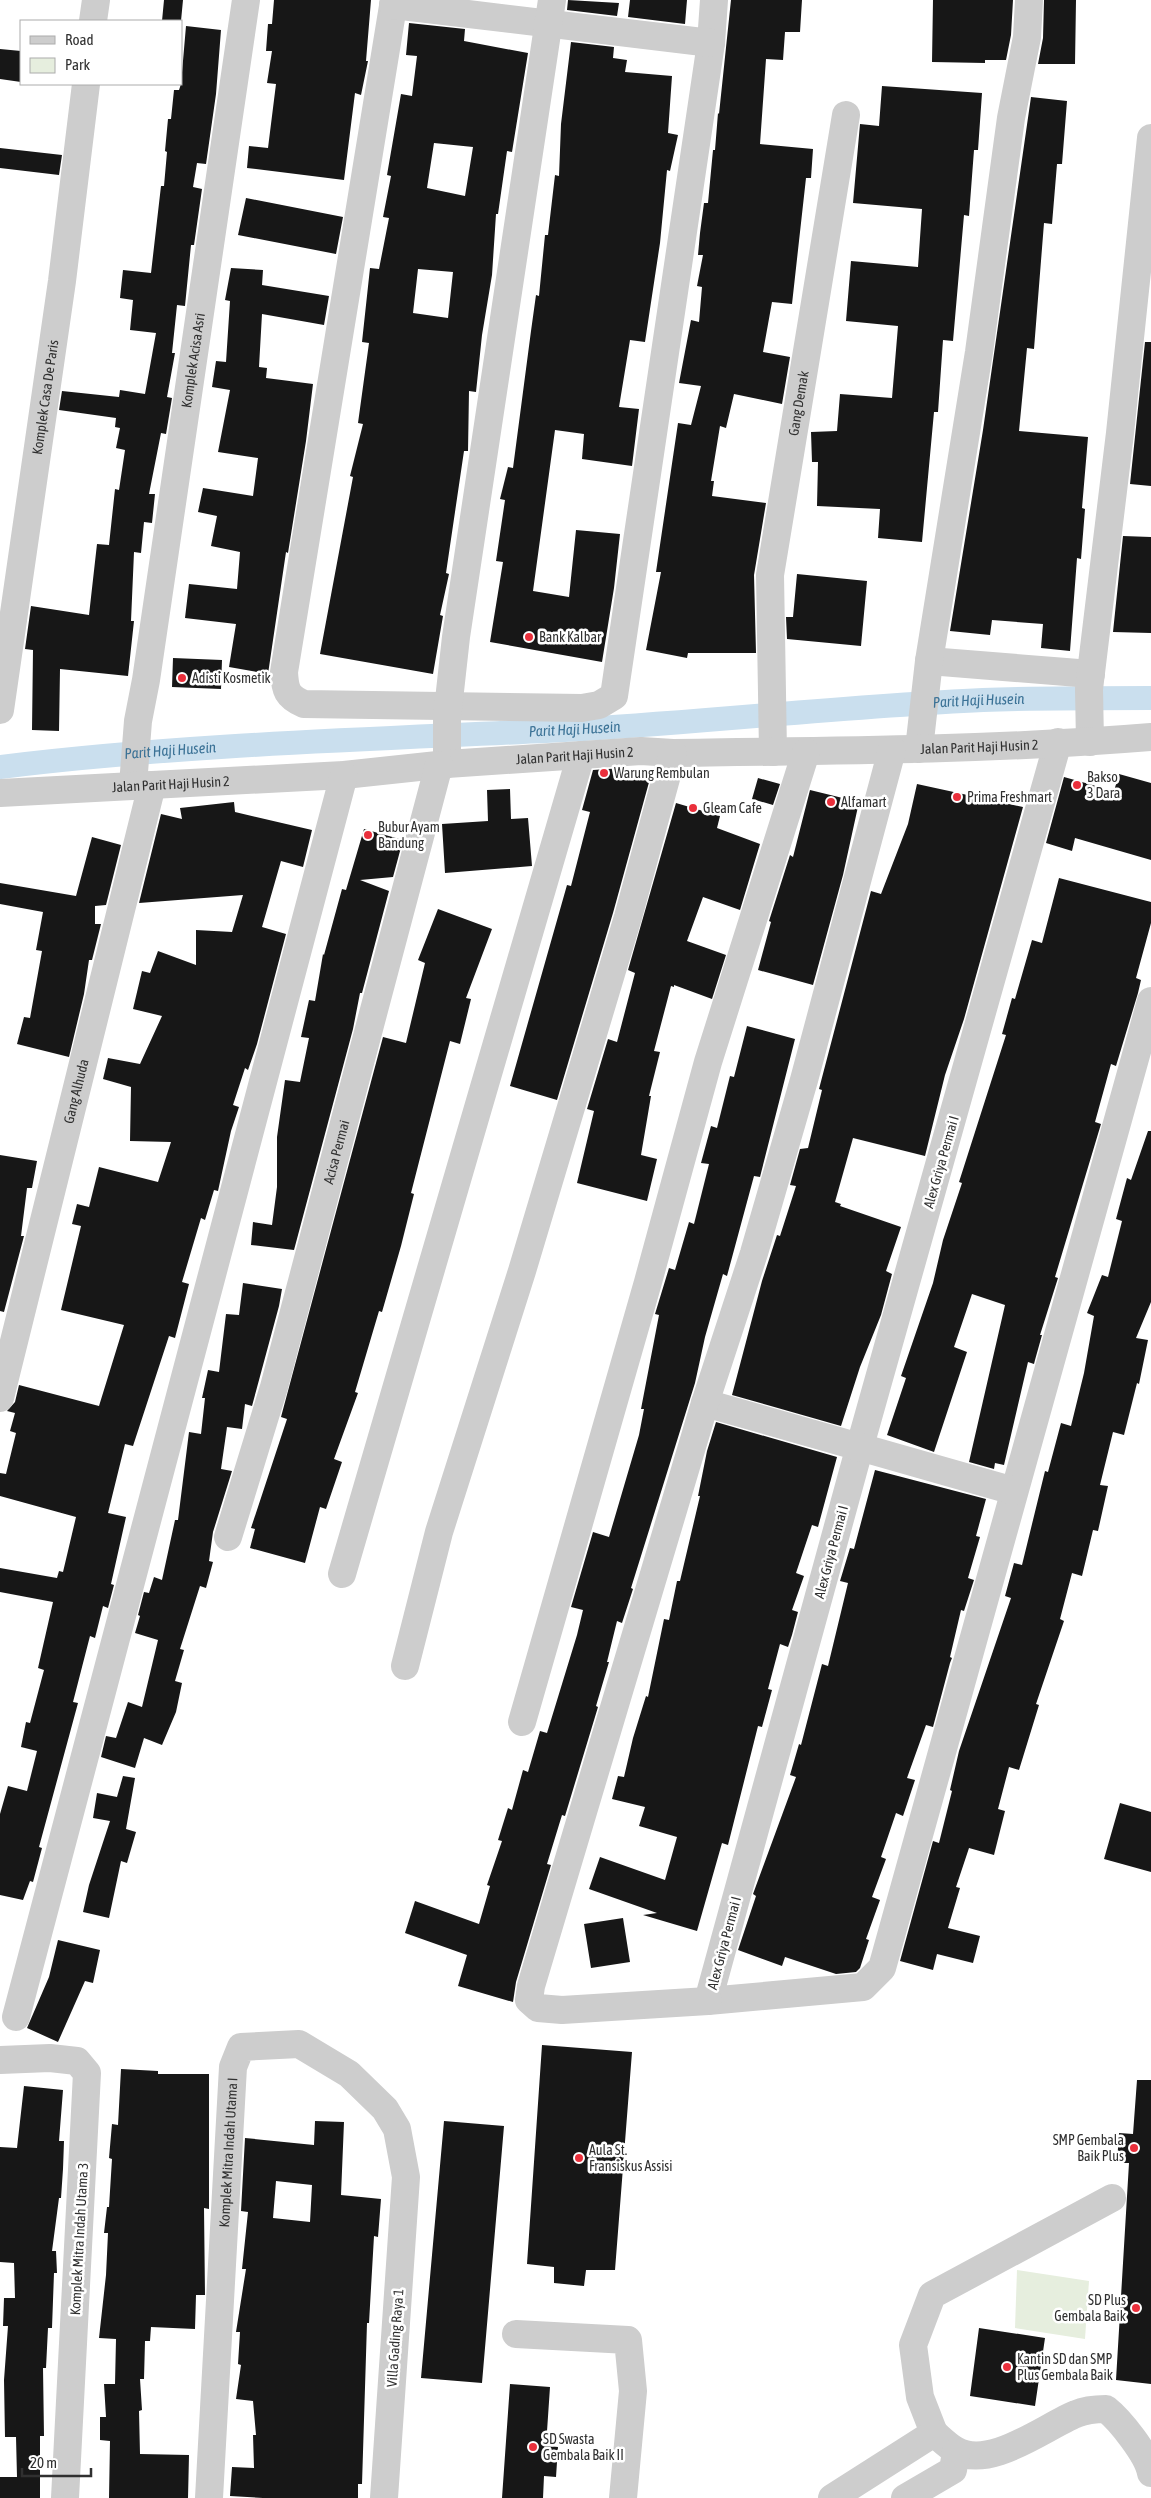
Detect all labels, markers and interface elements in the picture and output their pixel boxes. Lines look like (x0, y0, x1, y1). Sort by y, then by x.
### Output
legend (20, 20, 182, 85)
text: Road (65, 31, 94, 48)
text: Park (65, 56, 90, 73)
street label: Komplek Acisa Asri (178, 312, 208, 409)
street label: Komplek Casa De Paris (29, 339, 61, 456)
street label: Gang Demak (785, 370, 812, 437)
place label: Bank Kalbar (539, 629, 602, 645)
marker: Bank Kalbar (523, 631, 535, 643)
place label: Adisti Kosmetik (192, 670, 271, 686)
marker: Adisti Kosmetik (176, 672, 188, 684)
water label: Parit Haji Husein (932, 690, 1025, 711)
water label: Parit Haji Husein (528, 718, 621, 740)
street label: Jalan Parit Haji Husin 2 (920, 736, 1039, 757)
water label: Parit Haji Husein (124, 738, 217, 762)
street label: Jalan Parit Haji Husin 2 (515, 744, 634, 767)
place label: Warung Rembulan (614, 765, 710, 781)
marker: Warung Rembulan (598, 767, 610, 779)
place label: Bakso 3 Dara (1087, 769, 1120, 801)
street label: Jalan Parit Haji Husin 2 (111, 773, 230, 795)
marker: Bakso 3 Dara (1071, 779, 1083, 791)
place label: Prima Freshmart (967, 789, 1052, 805)
marker: Prima Freshmart (951, 791, 963, 803)
place label: Alfamart (841, 794, 887, 810)
marker: Alfamart (825, 796, 837, 808)
place label: Gleam Cafe (703, 800, 762, 816)
marker: Gleam Cafe (687, 802, 699, 814)
place label: Bubur Ayam Bandung (378, 819, 440, 851)
marker: Bubur Ayam Bandung (362, 829, 374, 841)
street label: Gang Alhuda (60, 1057, 92, 1125)
street label: Alex Griya Permai I (920, 1114, 962, 1210)
street label: Acisa Permai (320, 1118, 352, 1186)
street label: Alex Griya Permai I (811, 1504, 851, 1600)
street label: Alex Griya Permai I (704, 1895, 744, 1991)
street label: Komplek Mitra Indah Utama I (216, 2077, 240, 2228)
place label: SMP Gembala Baik Plus (1053, 2132, 1124, 2164)
place label: Aula St. Fransiskus Assisi (589, 2142, 673, 2174)
marker: SMP Gembala Baik Plus (1128, 2142, 1140, 2154)
marker: Aula St. Fransiskus Assisi (573, 2152, 585, 2164)
street label: Komplek Mitra Indah Utama 3 (67, 2162, 91, 2316)
street label: Villa Gading Raya 1 (384, 2288, 406, 2388)
place label: SD Plus Gembala Baik (1054, 2292, 1126, 2324)
marker: SD Plus Gembala Baik (1130, 2302, 1142, 2314)
place label: Kantin SD dan SMP Plus Gembala Baik (1017, 2351, 1113, 2383)
marker: Kantin SD dan SMP Plus Gembala Baik (1001, 2361, 1013, 2373)
place label: SD Swasta Gembala Baik II (543, 2431, 624, 2463)
marker: SD Swasta Gembala Baik II (527, 2441, 539, 2453)
scale bar (22, 2446, 91, 2478)
text: 20 m (30, 2454, 57, 2471)

